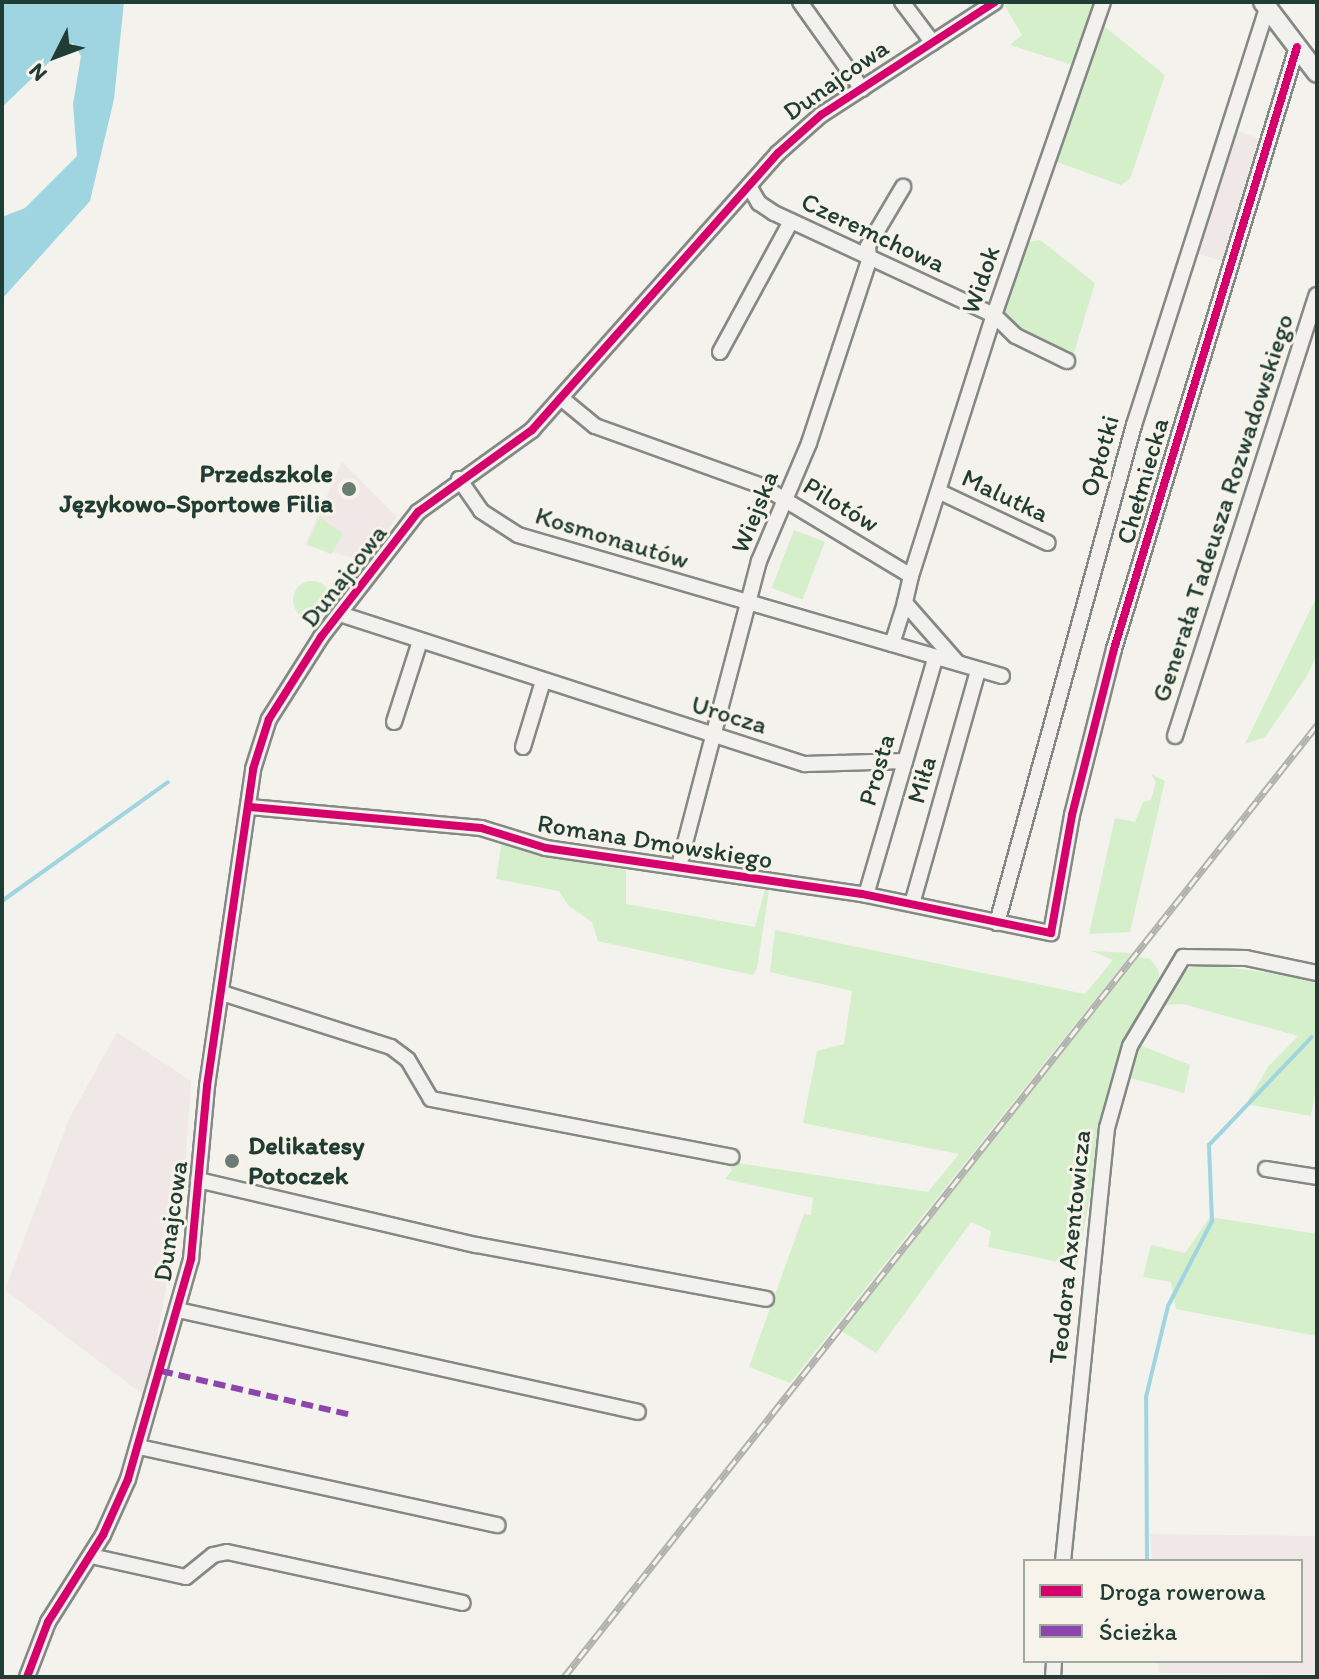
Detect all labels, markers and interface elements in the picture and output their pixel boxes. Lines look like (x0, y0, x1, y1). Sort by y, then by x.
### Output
north arrow (16, 16, 96, 96)
street label: Dunajcowa (777, 32, 895, 128)
text: N (23, 58, 53, 87)
street label: Czeremchowa (796, 186, 950, 280)
street label: Widok (955, 242, 1007, 318)
street label: Generała Tadeusza Rozwadowskiego (1146, 311, 1300, 705)
street label: Opłotki (1074, 412, 1126, 500)
street label: Chełmiecka (1110, 414, 1176, 548)
place label: Przedszkole Językowo-Sportowe Filia (59, 458, 333, 520)
street label: Malutka (957, 462, 1053, 530)
street label: Wiejska (724, 466, 786, 558)
street label: Pilotów (797, 470, 885, 540)
marker: Przedszkole Językowo-Sportowe Filia (340, 480, 358, 498)
street label: Kosmonautów (531, 500, 693, 576)
street label: Dunajcowa (294, 518, 394, 634)
street label: Urocza (687, 689, 771, 741)
street label: Prosta (852, 731, 902, 809)
street label: Miła (900, 753, 944, 807)
street label: Romana Dmowskiego (535, 808, 775, 876)
street label: Teodora Axentowicza (1042, 1129, 1098, 1365)
place label: Delikatesy Potoczek (248, 1130, 364, 1192)
marker: Delikatesy Potoczek (223, 1152, 241, 1170)
street label: Dunajcowa (147, 1158, 195, 1284)
legend (1023, 1559, 1303, 1663)
text: Droga rowerowa (1099, 1577, 1266, 1606)
text: Ścieżka (1099, 1617, 1177, 1646)

